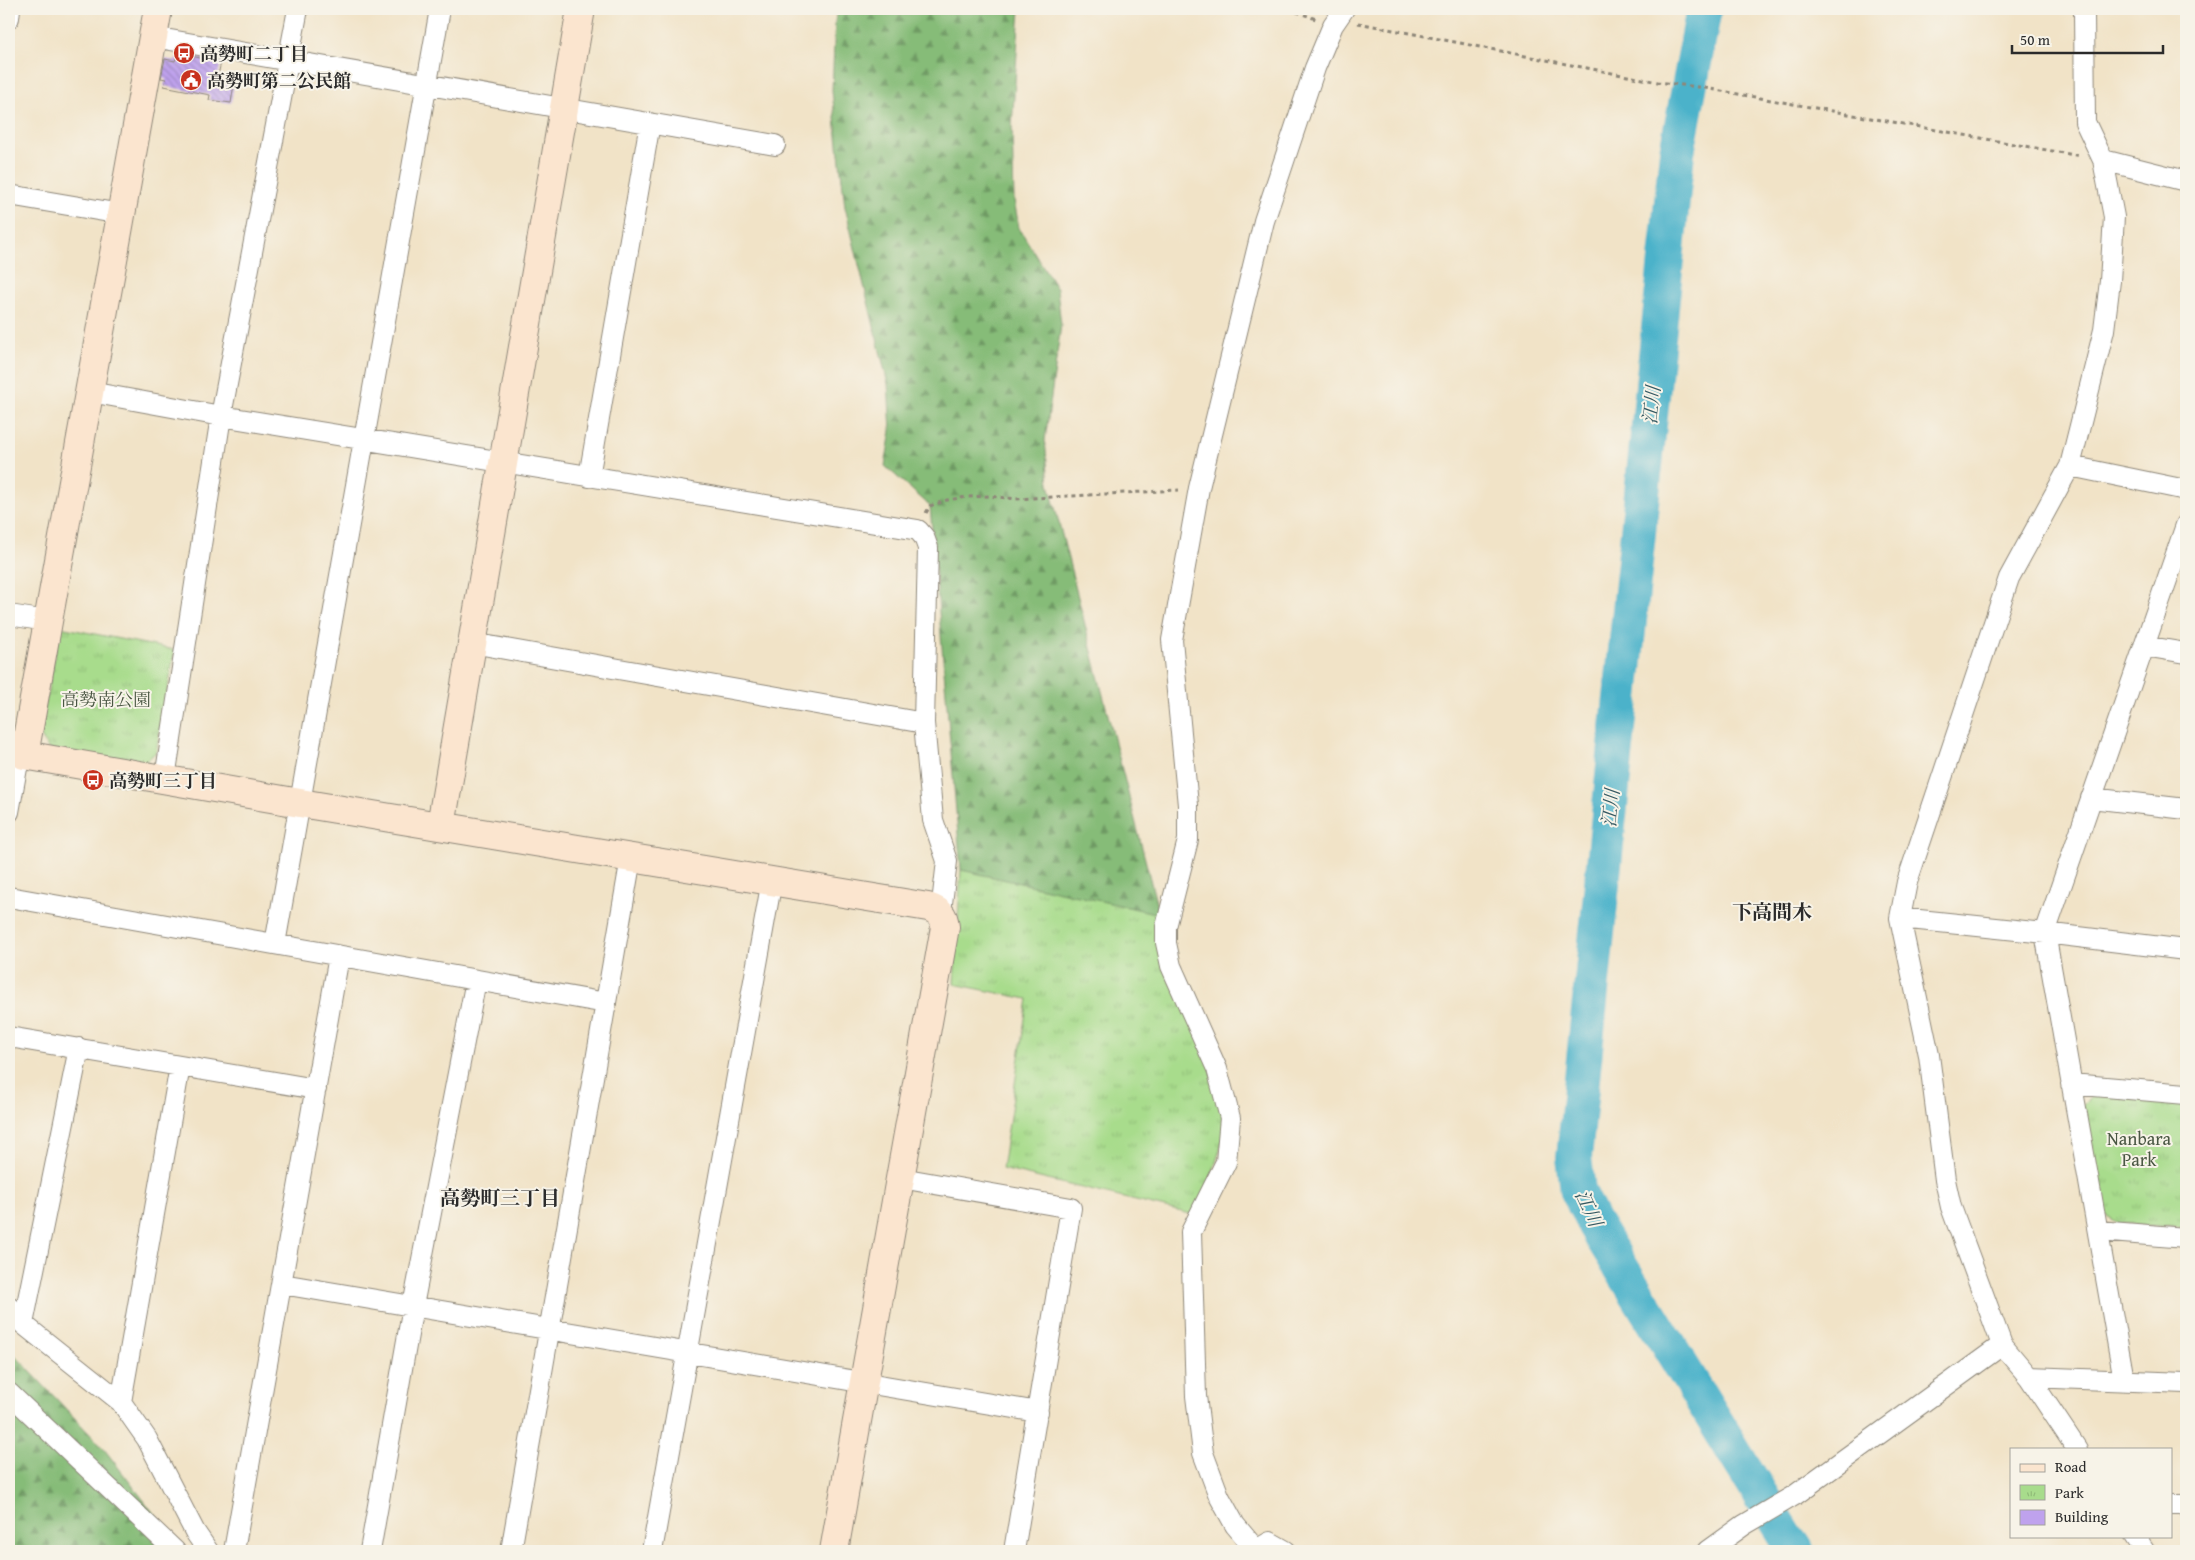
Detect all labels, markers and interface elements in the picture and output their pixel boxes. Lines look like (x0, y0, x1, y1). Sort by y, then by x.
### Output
scale bar (2012, 22, 2164, 54)
text: 50 m (2020, 29, 2051, 50)
place label: 高勢町二丁目 (200, 40, 308, 67)
bus stop icon: 高勢町二丁目 (172, 41, 196, 65)
place label: 高勢町第二公民館 (207, 67, 351, 94)
public building icon: 高勢町第二公民館 (179, 68, 203, 92)
water label: 江川 (1635, 383, 1667, 425)
park label: 高勢南公園 (61, 686, 151, 713)
place label: 高勢町三丁目 (109, 767, 217, 794)
bus stop icon: 高勢町三丁目 (81, 768, 105, 792)
water label: 江川 (1594, 786, 1626, 828)
district label: 下高間木 (1732, 897, 1812, 926)
park label: Nanbara Park (2107, 1125, 2171, 1173)
district label: 高勢町三丁目 (440, 1183, 560, 1212)
water label: 江川 (1568, 1185, 1611, 1233)
legend (2010, 1448, 2172, 1538)
text: Road (2055, 1456, 2086, 1477)
text: Park (2055, 1482, 2084, 1503)
text: Building (2055, 1506, 2109, 1527)

